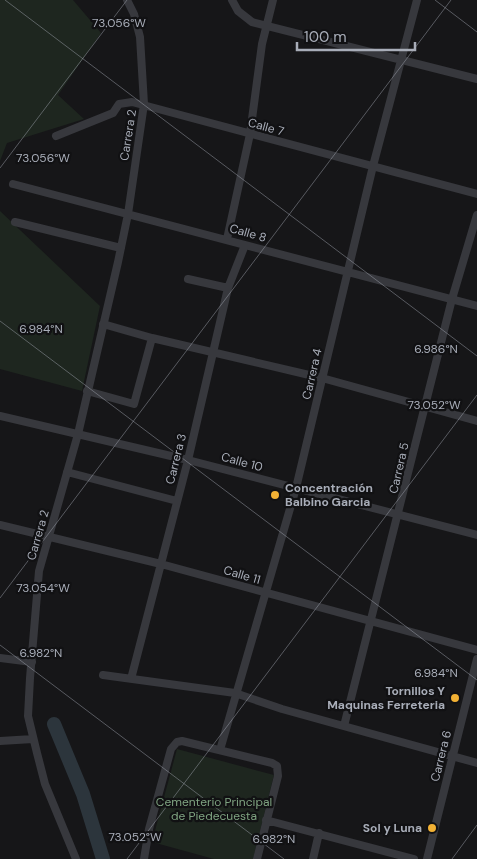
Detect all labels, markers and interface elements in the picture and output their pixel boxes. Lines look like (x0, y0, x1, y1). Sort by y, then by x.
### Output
text: 73.056°W (92, 15, 146, 31)
scale bar (297, 20, 414, 52)
text: 100 m (304, 27, 347, 47)
street label: Carrera 2 (116, 108, 140, 162)
street label: Calle 7 (246, 114, 286, 140)
text: 73.056°W (16, 150, 70, 166)
street label: Calle 8 (228, 220, 268, 246)
text: 6.984°N (19, 321, 63, 337)
text: 6.986°N (414, 341, 458, 357)
street label: Carrera 4 (298, 347, 326, 401)
text: 73.052°W (407, 397, 461, 413)
street label: Carrera 3 (162, 432, 190, 486)
street label: Carrera 5 (385, 441, 413, 495)
street label: Calle 10 (219, 449, 265, 475)
place label: Concentración Balbino Garcia (285, 480, 373, 510)
marker: Concentración Balbino Garcia (269, 489, 281, 501)
street label: Carrera 2 (23, 508, 53, 562)
street label: Calle 11 (222, 562, 262, 588)
text: 73.054°W (16, 580, 70, 596)
text: 6.982°N (20, 645, 62, 661)
text: 6.984°N (414, 665, 458, 681)
place label: Tornillos Y Maquinas Ferreteria (327, 683, 445, 713)
marker: Tornillos Y Maquinas Ferreteria (449, 692, 461, 704)
street label: Carrera 6 (427, 729, 455, 783)
park label: Cementerio Principal de Piedecuesta (156, 794, 272, 824)
place label: Sol y Luna (363, 820, 422, 836)
marker: Sol y Luna (426, 822, 438, 834)
text: 73.052°W (108, 829, 162, 845)
text: 6.982°N (253, 831, 295, 847)

